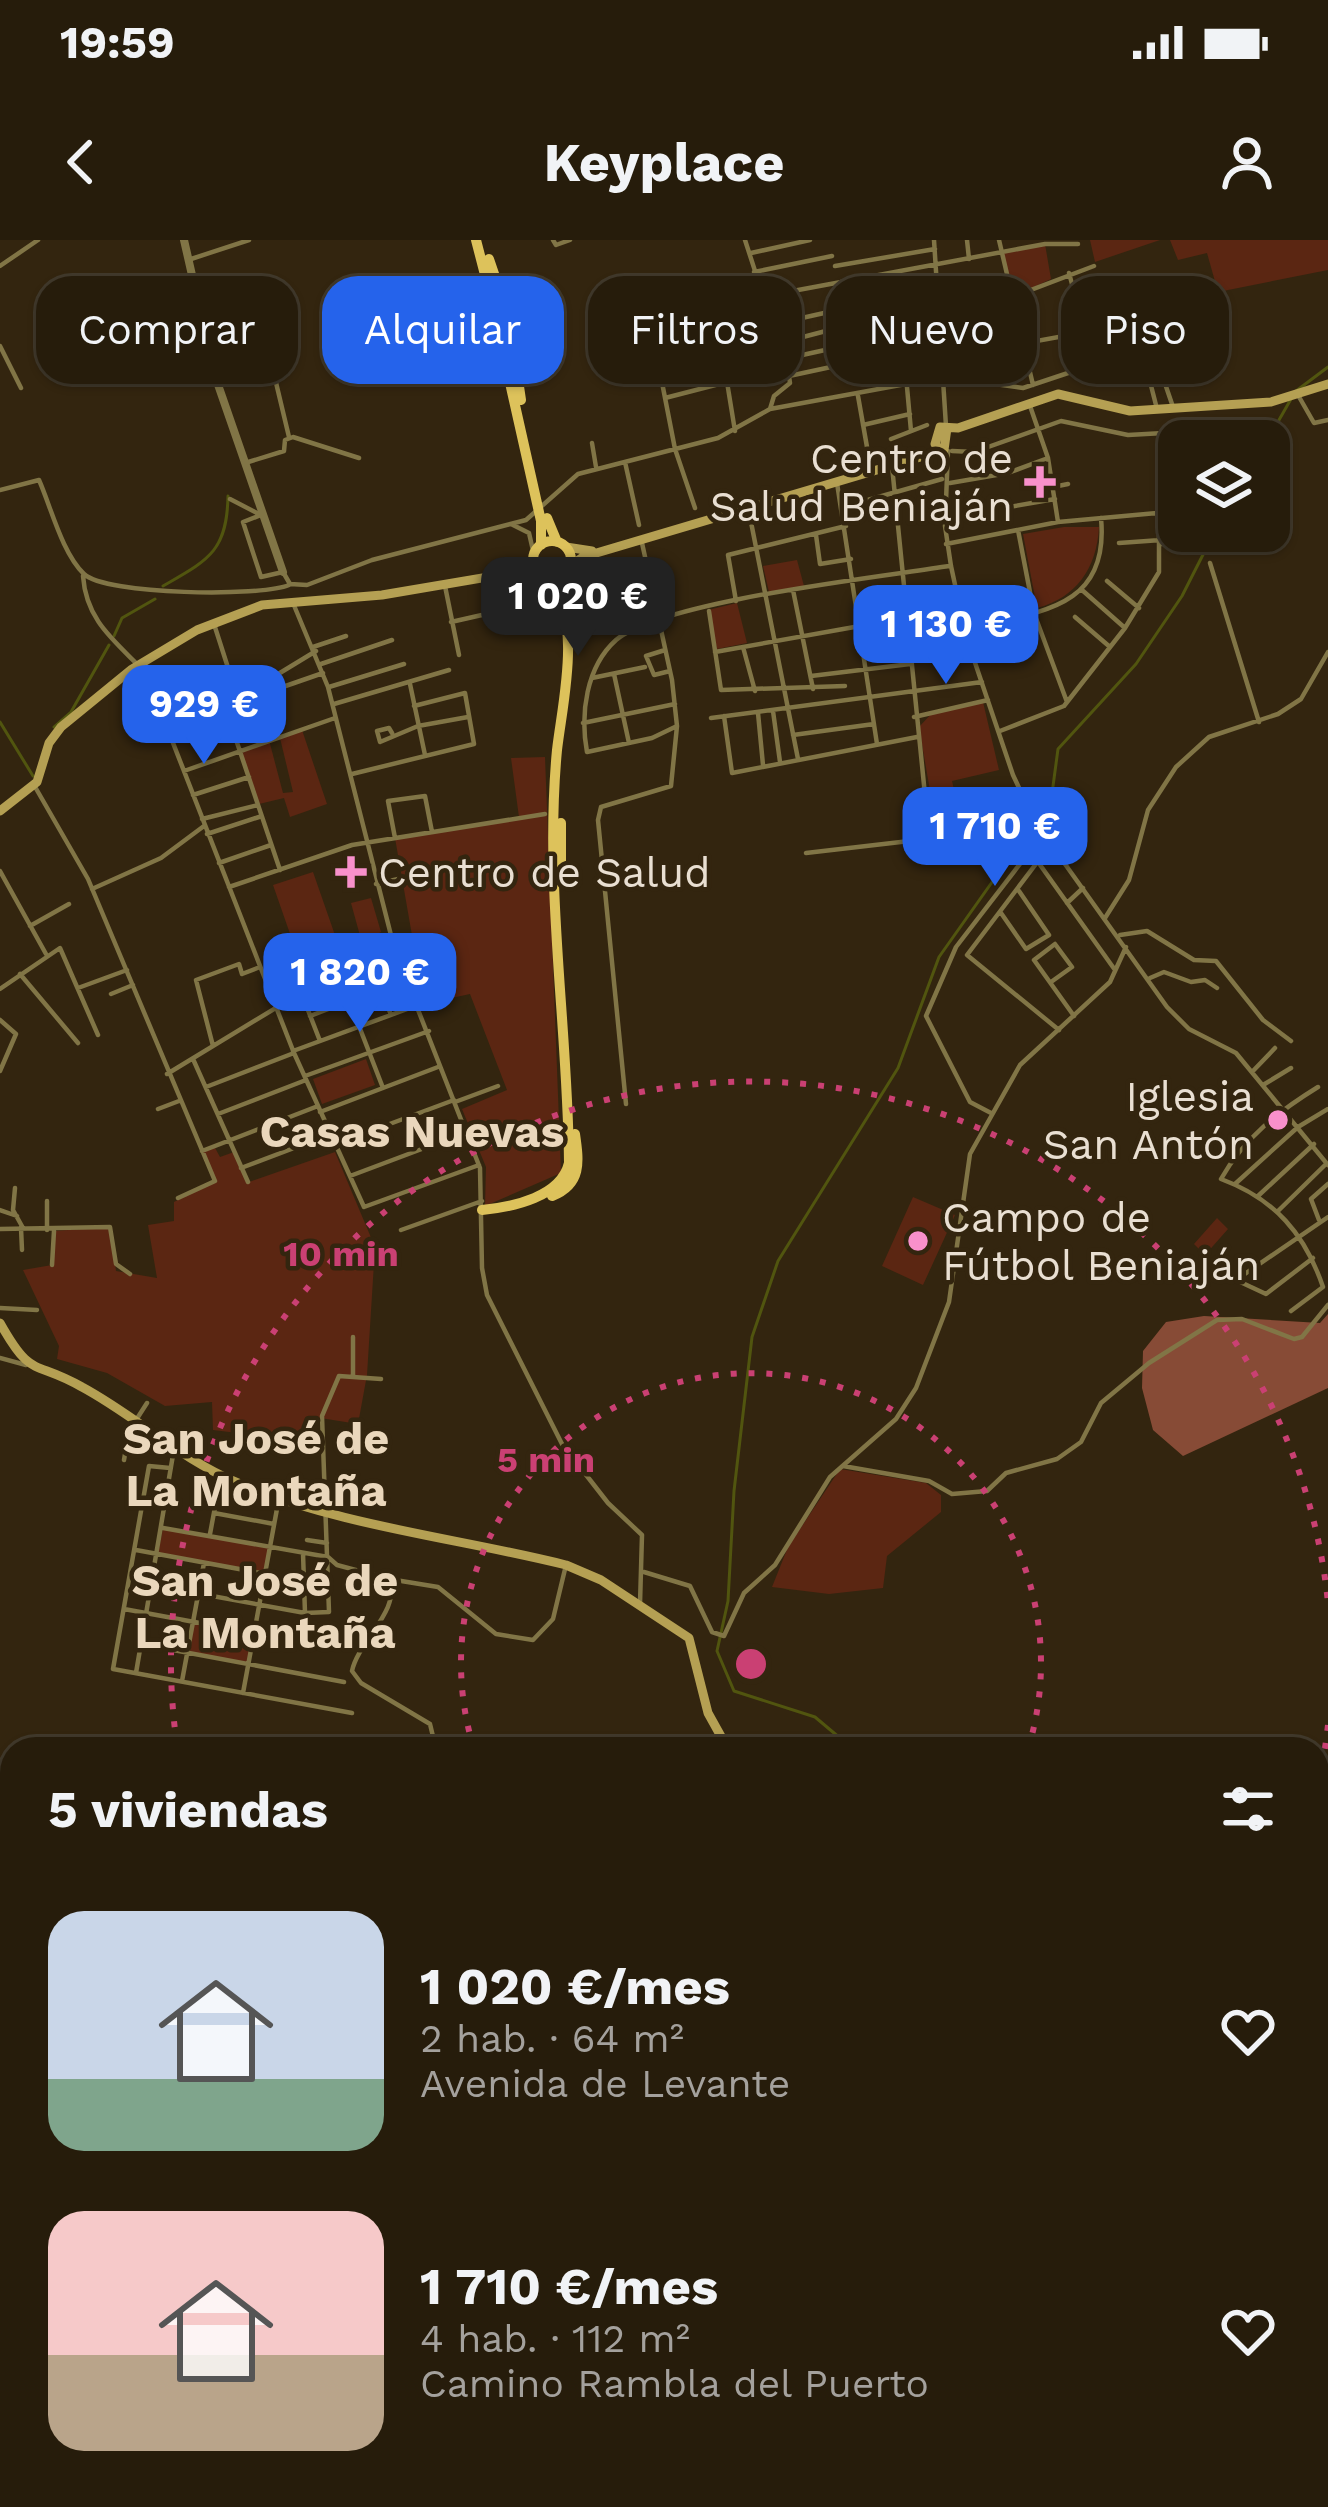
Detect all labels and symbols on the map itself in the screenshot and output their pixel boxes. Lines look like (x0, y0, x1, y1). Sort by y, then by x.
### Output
place label: Centro de Salud Beniaján (710, 434, 1013, 531)
marker: Centro de Salud Beniaján (1024, 466, 1056, 498)
pin: 1 020 € (467, 557, 689, 659)
pin: 1 130 € (835, 585, 1057, 687)
pin: 929 € (120, 665, 288, 767)
pin: 1 710 € (884, 787, 1106, 889)
place label: Centro de Salud (378, 848, 711, 897)
marker: Centro de Salud (335, 856, 367, 888)
pin: 1 820 € (249, 933, 471, 1035)
place label: Iglesia San Antón (1043, 1072, 1254, 1169)
district label: Casas Nuevas (260, 1105, 564, 1158)
marker: Iglesia San Antón (1265, 1107, 1291, 1133)
place label: Campo de Fútbol Beniaján (942, 1193, 1260, 1290)
marker: Campo de Fútbol Beniaján (905, 1228, 931, 1254)
text: 10 min (283, 1233, 399, 1275)
district label: San José de La Montaña (123, 1412, 389, 1517)
text: 5 min (497, 1439, 595, 1481)
district label: San José de La Montaña (132, 1554, 398, 1659)
centre of rings (730, 1643, 772, 1685)

